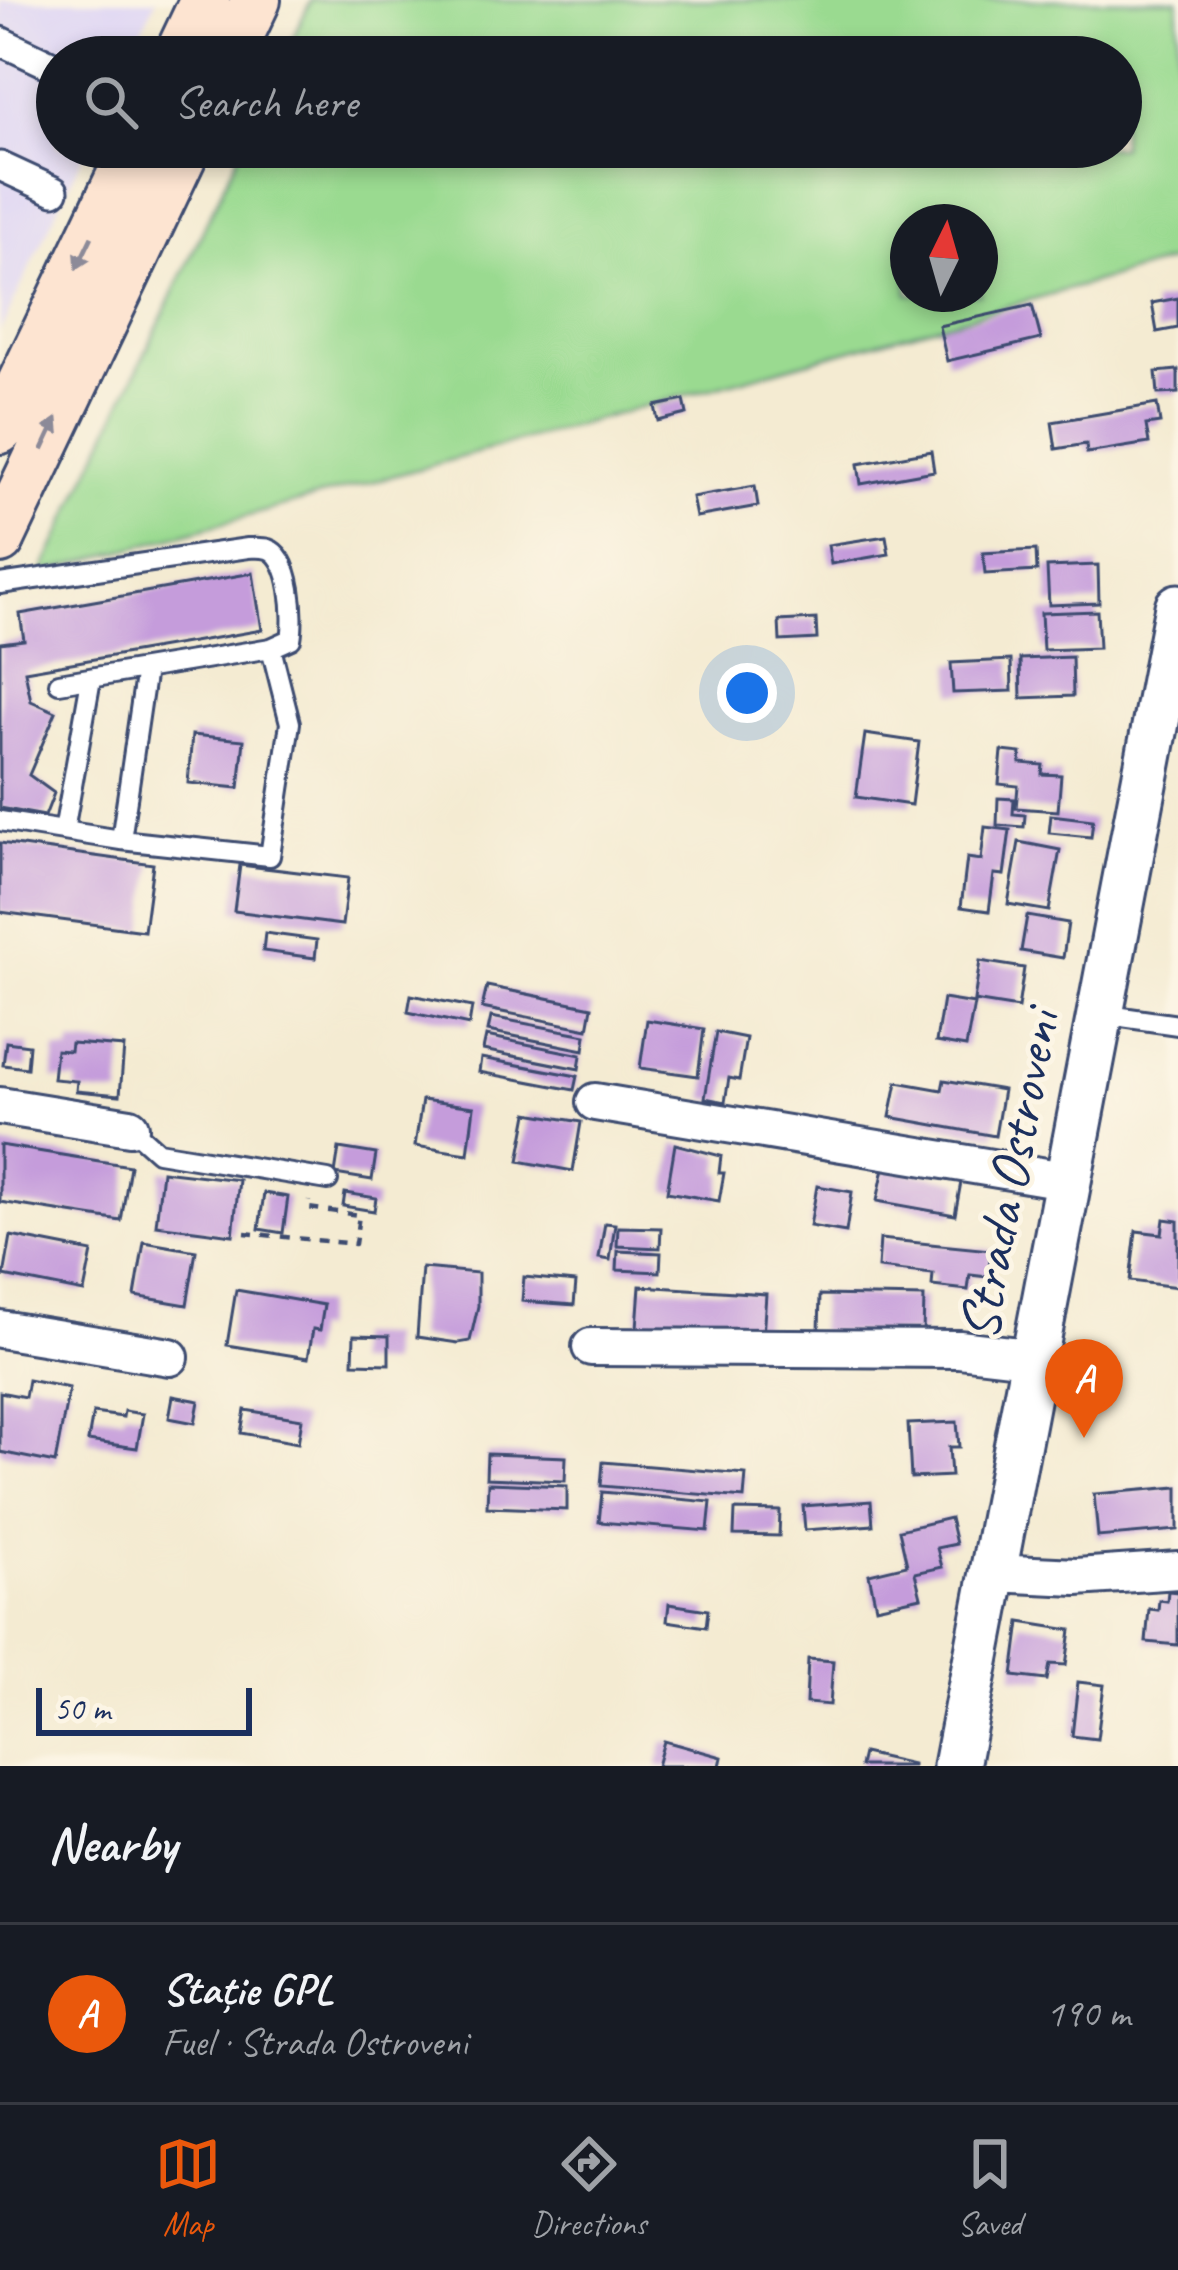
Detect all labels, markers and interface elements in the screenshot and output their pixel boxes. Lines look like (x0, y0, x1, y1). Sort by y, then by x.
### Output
search box (36, 36, 1142, 168)
icon: search (78, 69, 144, 135)
text: Search here (174, 74, 357, 131)
north arrow (890, 204, 998, 312)
one-way arrow (74, 236, 94, 271)
one-way arrow (40, 416, 60, 451)
your location (717, 663, 777, 723)
street label: Strada Ostroveni (942, 998, 1077, 1346)
pin: A (1045, 1339, 1123, 1438)
scale bar (36, 1682, 252, 1735)
text: 50 m (54, 1688, 110, 1730)
text: Nearby (48, 1812, 176, 1876)
text: Stație GPL (162, 1961, 332, 2018)
text: A (77, 1989, 97, 2038)
text: 190 m (1046, 1989, 1130, 2038)
text: Fuel · Strada Ostroveni (162, 2018, 468, 2067)
tab: Map (155, 2131, 221, 2245)
tab: Directions (532, 2131, 646, 2245)
tab: Saved (957, 2131, 1023, 2245)

